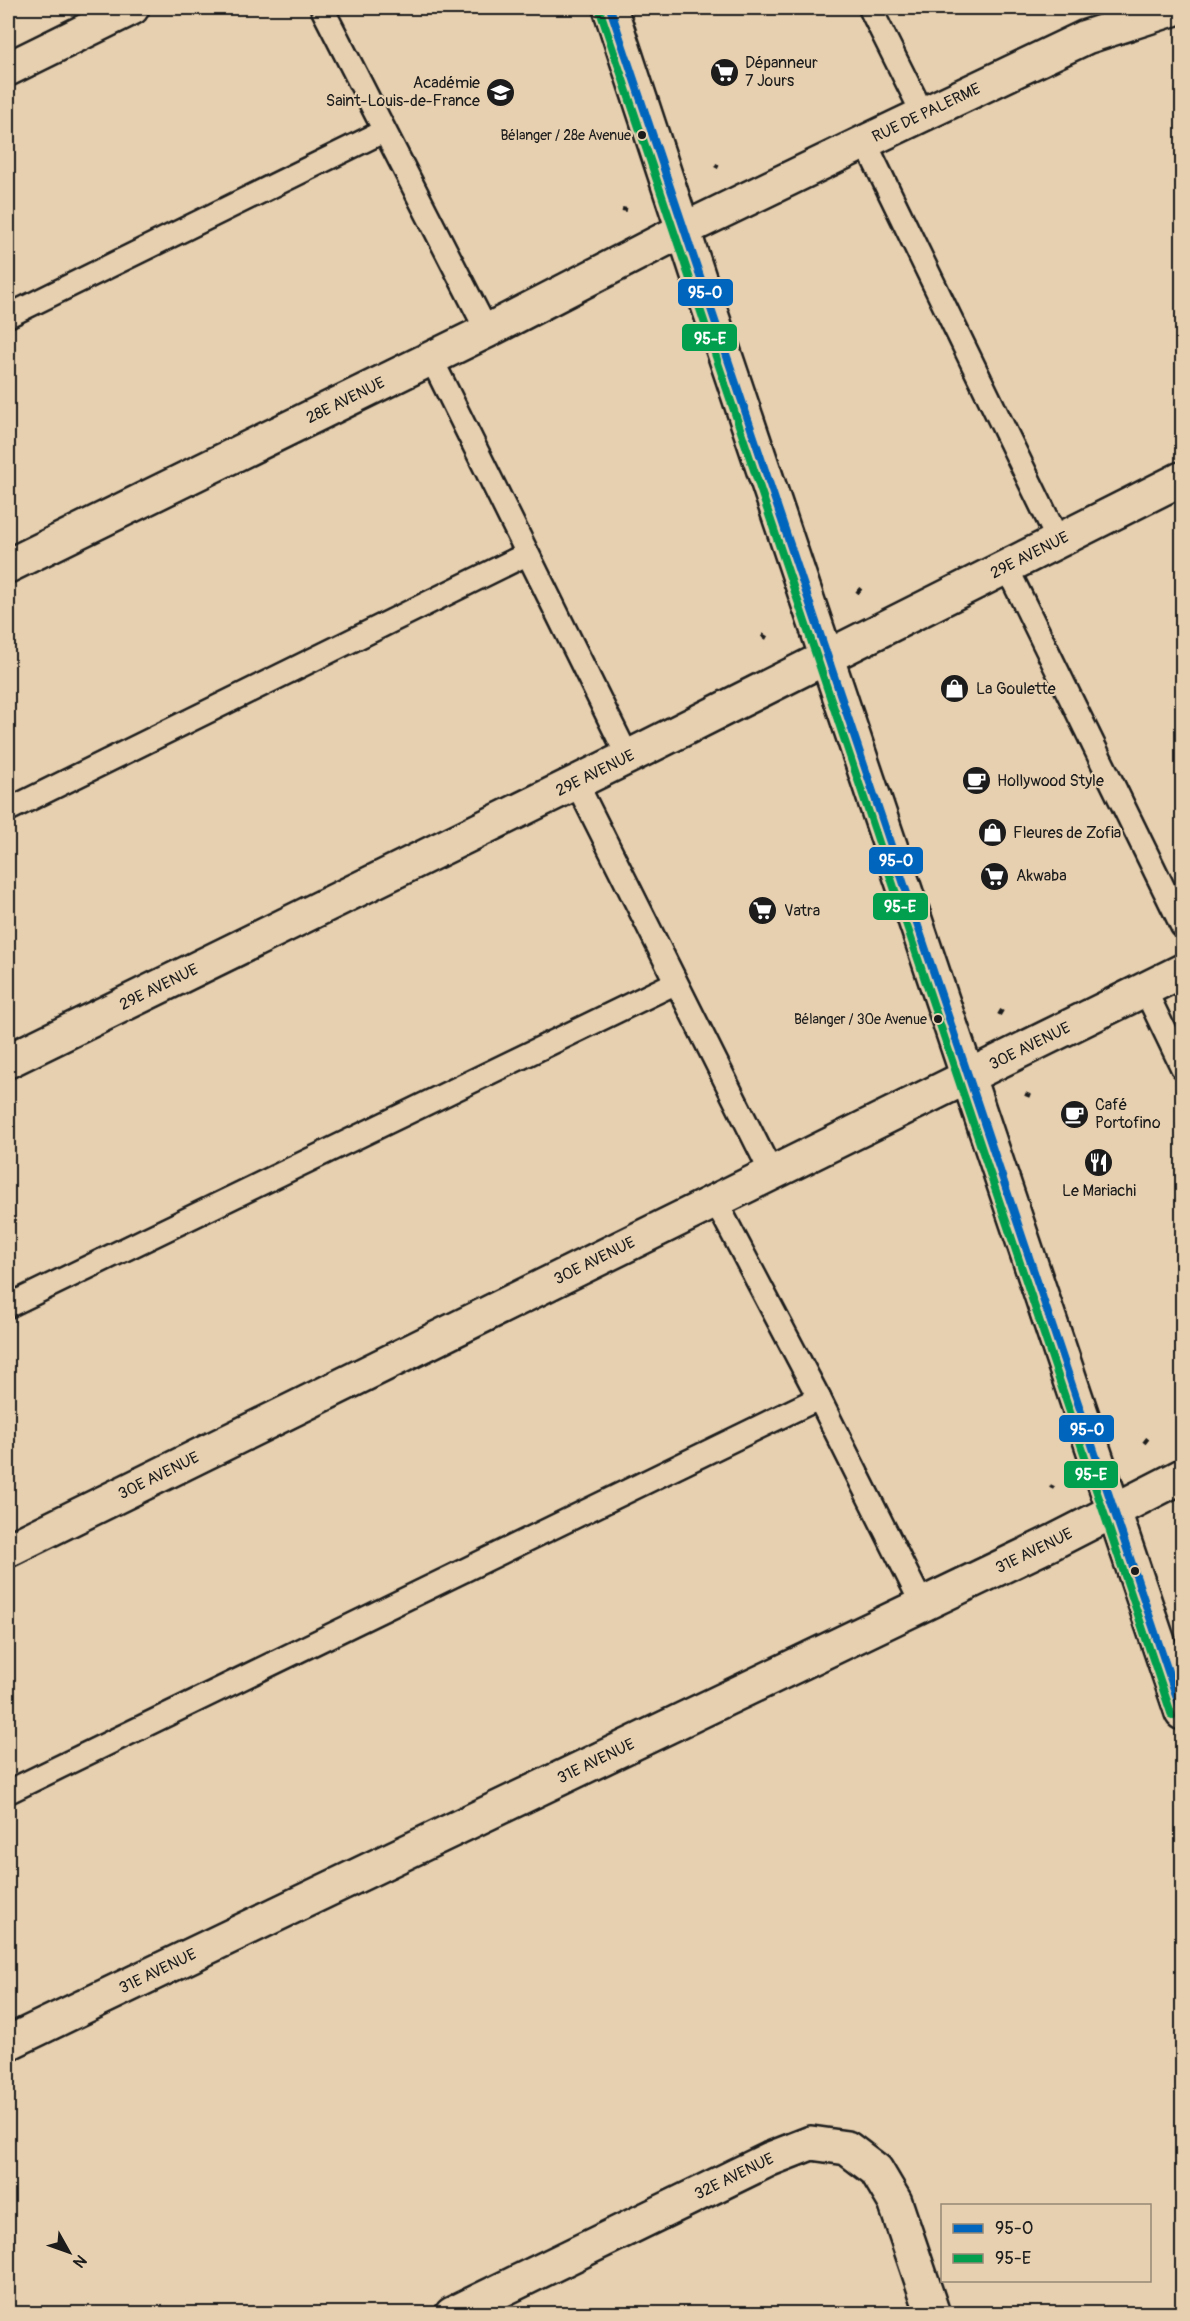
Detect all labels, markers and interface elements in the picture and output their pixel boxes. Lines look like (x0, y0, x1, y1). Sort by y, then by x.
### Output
place label: Dépanneur 7 Jours (745, 53, 818, 91)
supermarket icon: Dépanneur 7 Jours (708, 56, 740, 88)
place label: Académie Saint-Louis-de-France (326, 73, 480, 111)
school or university icon: Académie Saint-Louis-de-France (485, 76, 517, 108)
street label: RUE DE PALERME (869, 79, 984, 147)
place label: Bélanger / 28e Avenue (500, 127, 631, 144)
marker: Bélanger / 28e Avenue (636, 129, 648, 141)
line badge: 95-O (677, 278, 734, 307)
text: 95-O (688, 283, 722, 303)
line badge: 95-E (681, 323, 738, 352)
text: 95-E (694, 329, 727, 349)
street label: 28E AVENUE (303, 373, 388, 428)
street label: 29E AVENUE (987, 527, 1072, 583)
shop icon: La Goulette (939, 673, 971, 705)
place label: La Goulette (976, 679, 1056, 699)
street label: 29E AVENUE (553, 745, 638, 801)
cafe icon: Hollywood Style (960, 765, 992, 797)
place label: Hollywood Style (997, 771, 1104, 791)
shop icon: Fleures de Zofia (976, 817, 1008, 849)
place label: Fleures de Zofia (1013, 823, 1121, 843)
line badge: 95-O (868, 846, 924, 875)
text: 95-O (879, 851, 913, 871)
supermarket icon: Akwaba (979, 860, 1011, 892)
place label: Akwaba (1016, 866, 1067, 886)
line badge: 95-E (872, 892, 929, 921)
supermarket icon: Vatra (747, 895, 779, 927)
text: 95-E (884, 897, 917, 917)
place label: Vatra (784, 901, 820, 921)
street label: 29E AVENUE (116, 959, 202, 1015)
place label: Bélanger / 30e Avenue (794, 1011, 927, 1028)
marker: Bélanger / 30e Avenue (932, 1013, 944, 1025)
street label: 30E AVENUE (986, 1018, 1074, 1074)
place label: Café Portofino (1095, 1095, 1161, 1133)
cafe icon: Café Portofino (1058, 1098, 1090, 1130)
restaurant icon: Le Mariachi (1083, 1147, 1115, 1179)
place label: Le Mariachi (1062, 1181, 1136, 1201)
street label: 30E AVENUE (551, 1232, 638, 1289)
line badge: 95-O (1058, 1414, 1115, 1443)
text: 95-O (1070, 1420, 1104, 1440)
street label: 30E AVENUE (115, 1447, 203, 1504)
line badge: 95-E (1063, 1460, 1119, 1489)
text: 95-E (1075, 1465, 1108, 1485)
street label: 31E AVENUE (992, 1524, 1076, 1578)
unlabelled marker (1129, 1565, 1141, 1577)
street label: 31E AVENUE (554, 1734, 638, 1788)
street label: 31E AVENUE (116, 1944, 200, 1998)
street label: 32E AVENUE (691, 2149, 777, 2204)
legend (941, 2204, 1151, 2282)
text: 95-O (995, 2217, 1033, 2240)
north arrow (39, 2222, 99, 2282)
text: 95-E (995, 2247, 1031, 2270)
text: N (68, 2250, 91, 2272)

